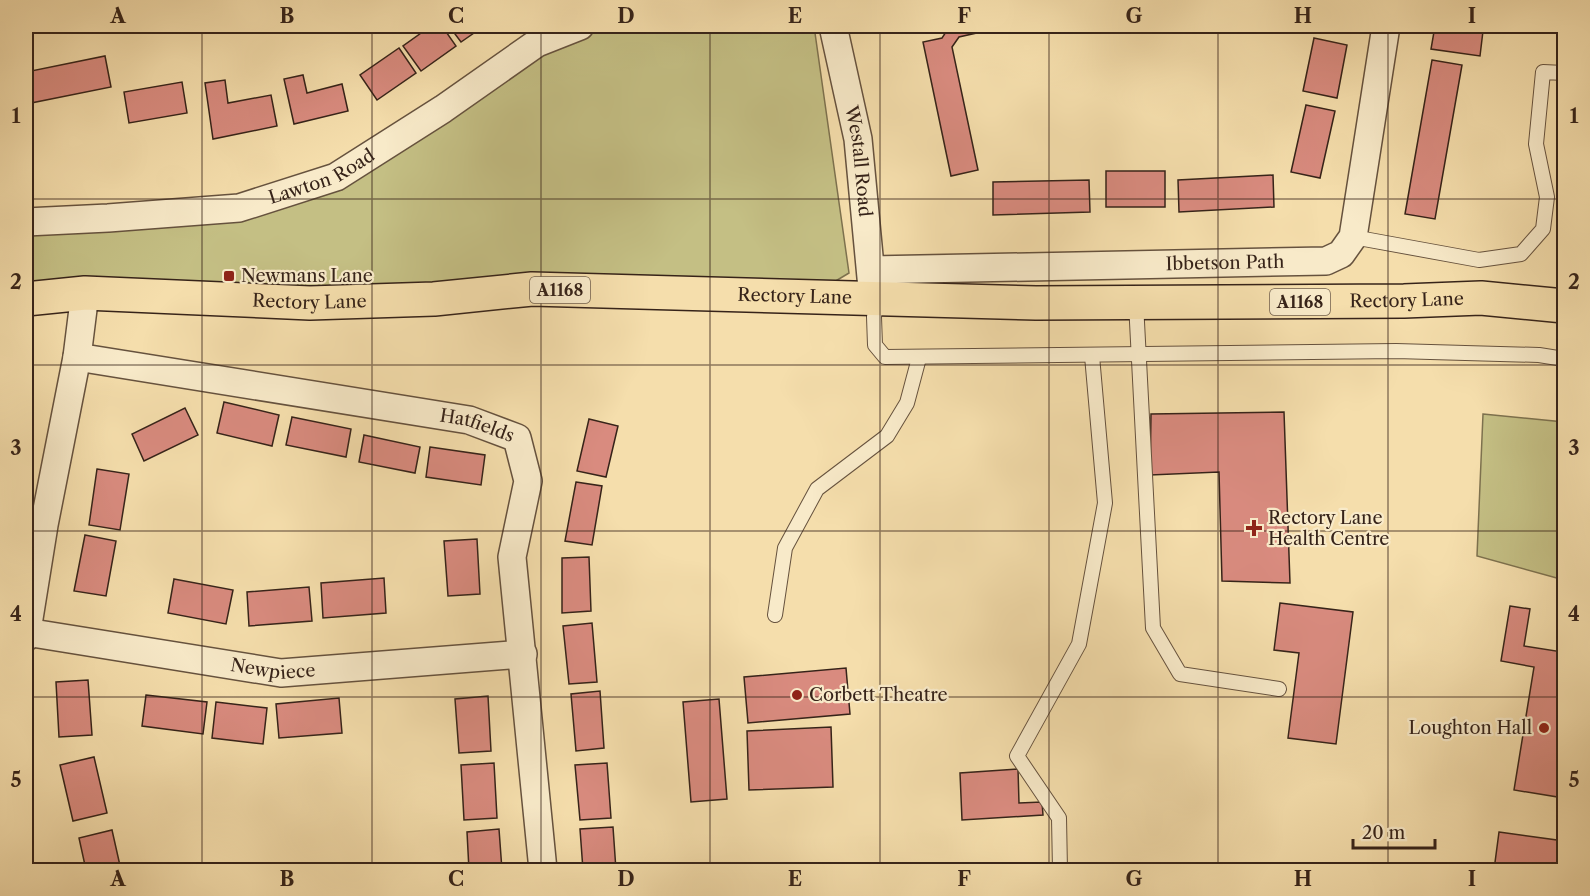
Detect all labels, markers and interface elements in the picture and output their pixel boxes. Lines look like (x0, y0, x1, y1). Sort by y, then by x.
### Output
text: A (109, 4, 126, 28)
text: B (280, 4, 295, 28)
text: C (448, 4, 464, 28)
text: D (617, 4, 635, 28)
text: E (788, 4, 802, 28)
text: F (957, 4, 971, 28)
text: G (1126, 4, 1143, 28)
text: H (1294, 4, 1312, 28)
text: I (1468, 4, 1476, 28)
street label: Westall Road (840, 103, 876, 218)
text: 1 (12, 104, 21, 128)
text: 1 (1570, 104, 1579, 128)
street label: Lawton Road (266, 144, 379, 209)
street label: Ibbetson Path (1165, 251, 1285, 275)
place label: Newmans Lane (241, 265, 373, 287)
marker: Newmans Lane (222, 269, 236, 283)
text: 2 (10, 270, 22, 294)
text: 2 (1568, 270, 1580, 294)
road number: A1168 (530, 277, 590, 303)
street label: Rectory Lane (737, 284, 852, 309)
street label: Rectory Lane (1349, 288, 1464, 312)
street label: Rectory Lane (252, 289, 367, 314)
road number: A1168 (1270, 289, 1330, 315)
street label: Hatfields (438, 404, 517, 447)
text: 3 (10, 436, 22, 460)
text: 3 (1568, 436, 1580, 460)
place label: Rectory Lane Health Centre (1268, 507, 1389, 550)
marker: Rectory Lane Health Centre (1245, 519, 1263, 537)
text: 4 (10, 602, 22, 626)
text: 4 (1568, 602, 1580, 626)
street label: Newpiece (229, 654, 316, 684)
place label: Corbett Theatre (809, 684, 948, 706)
marker: Corbett Theatre (790, 688, 804, 702)
place label: Loughton Hall (1408, 717, 1532, 739)
marker: Loughton Hall (1537, 721, 1551, 735)
text: 5 (10, 768, 22, 792)
text: 5 (1568, 768, 1580, 792)
scale bar (1353, 812, 1436, 850)
text: 20 m (1362, 822, 1406, 844)
text: A (109, 867, 126, 891)
text: B (280, 867, 295, 891)
text: C (448, 867, 464, 891)
text: D (617, 867, 635, 891)
text: E (788, 867, 802, 891)
text: F (957, 867, 971, 891)
text: G (1126, 867, 1143, 891)
text: H (1294, 867, 1312, 891)
text: I (1468, 867, 1476, 891)

